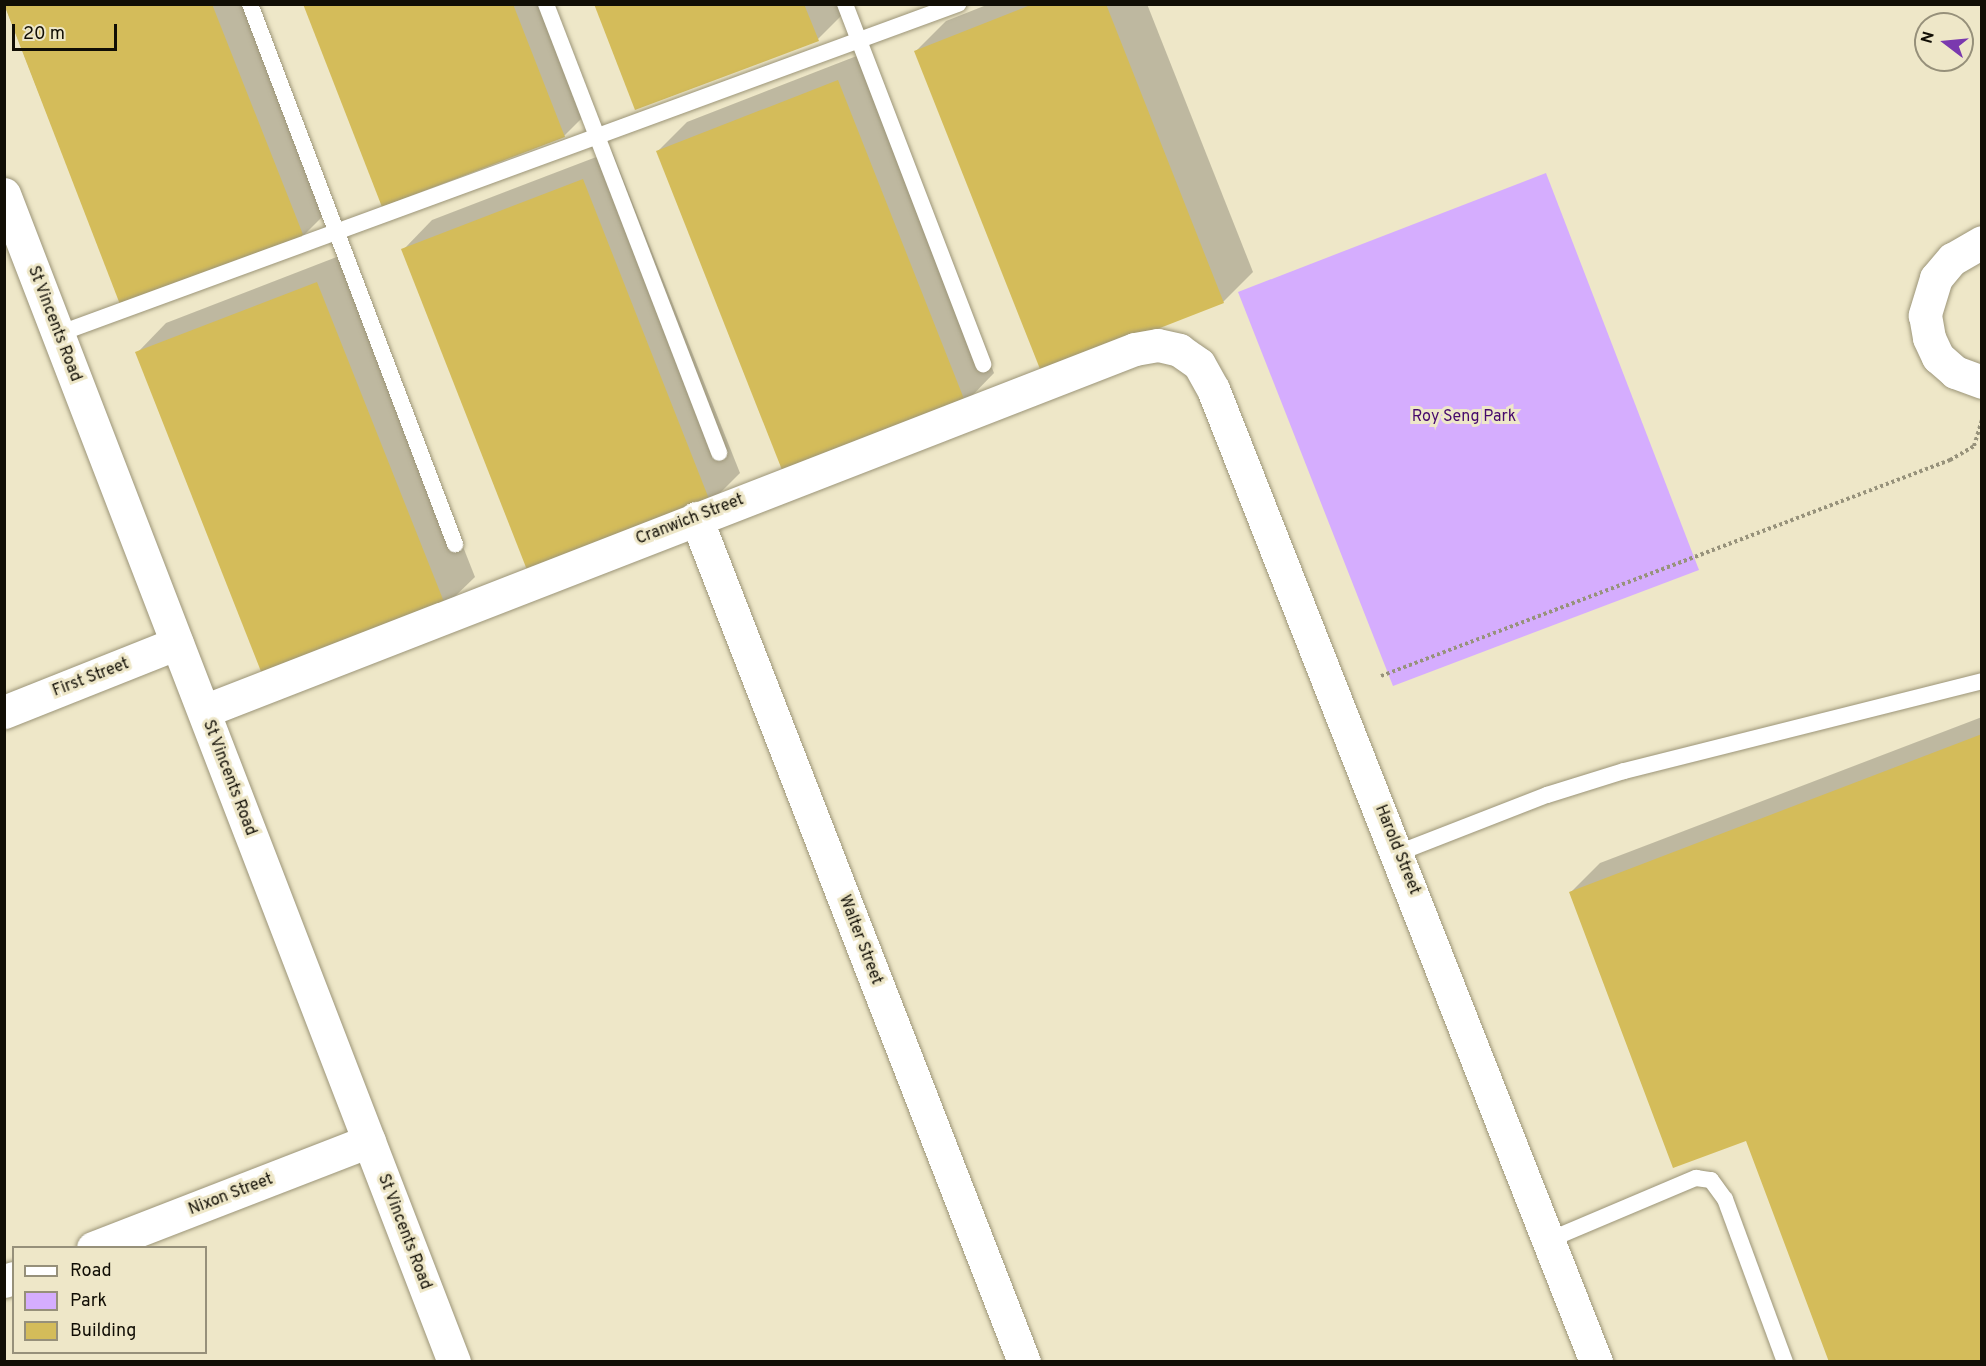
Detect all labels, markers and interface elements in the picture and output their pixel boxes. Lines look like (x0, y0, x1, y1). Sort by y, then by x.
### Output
scale bar (15, 12, 120, 50)
north arrow (1914, 12, 1974, 72)
text: 20 m (23, 23, 65, 46)
text: N (1917, 29, 1940, 46)
street label: St Vincents Road (23, 263, 85, 385)
park label: Roy Seng Park (1412, 407, 1516, 427)
street label: Cranwich Street (633, 491, 747, 549)
street label: First Street (50, 655, 132, 701)
street label: St Vincents Road (198, 717, 260, 839)
street label: Harold Street (1370, 802, 1424, 898)
street label: Walter Street (834, 893, 886, 987)
street label: Nixon Street (186, 1170, 276, 1220)
street label: St Vincents Road (373, 1171, 435, 1293)
legend (12, 1246, 207, 1354)
text: Road (70, 1260, 112, 1283)
text: Park (70, 1290, 107, 1313)
text: Building (70, 1320, 136, 1343)

